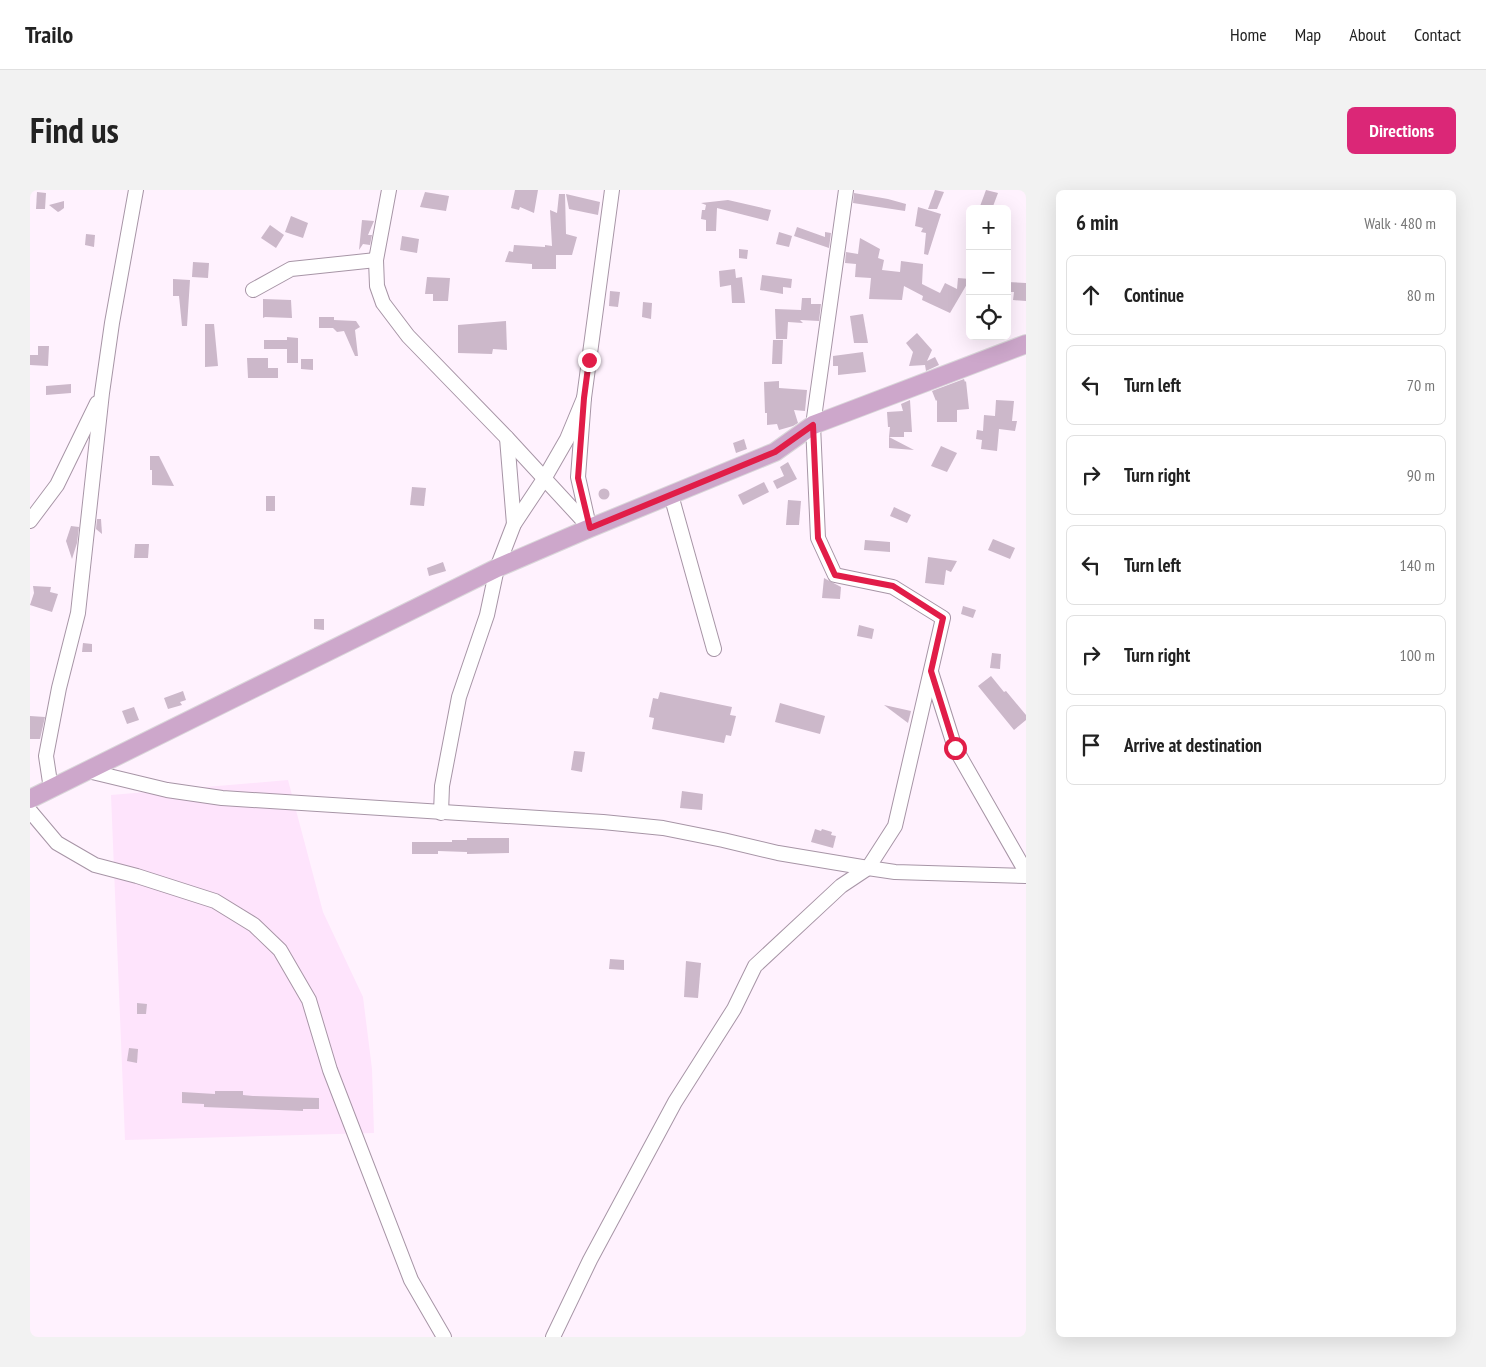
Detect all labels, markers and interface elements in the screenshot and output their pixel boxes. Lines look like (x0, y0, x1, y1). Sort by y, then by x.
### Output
text: Trailo (25, 19, 73, 50)
text: Home (1230, 23, 1267, 46)
text: Map (1295, 23, 1321, 46)
text: About (1349, 23, 1386, 46)
text: Contact (1414, 23, 1461, 46)
text: Find us (30, 107, 119, 153)
button: Directions (1347, 107, 1456, 154)
map controls (966, 205, 1011, 340)
button: + (966, 205, 1011, 250)
text: 6 min (1076, 209, 1118, 236)
text: Walk · 480 m (1364, 213, 1436, 233)
button: − (966, 250, 1011, 295)
icon: ahead (1077, 281, 1105, 309)
text: Continue (1124, 283, 1184, 307)
text: 80 m (1407, 285, 1435, 305)
button: locate (966, 295, 1011, 340)
route end (578, 349, 601, 372)
icon: left (1077, 371, 1105, 399)
text: Turn left (1124, 373, 1181, 397)
text: 70 m (1407, 375, 1435, 395)
icon: right (1077, 461, 1105, 489)
text: Turn right (1124, 463, 1190, 487)
text: 90 m (1407, 465, 1435, 485)
icon: left (1077, 551, 1105, 579)
text: Turn left (1124, 553, 1181, 577)
text: 140 m (1400, 555, 1435, 575)
icon: right (1077, 641, 1105, 669)
text: Turn right (1124, 643, 1190, 667)
text: 100 m (1400, 645, 1435, 665)
icon: arrive (1077, 731, 1105, 759)
text: Arrive at destination (1124, 733, 1262, 757)
route start (944, 737, 967, 760)

